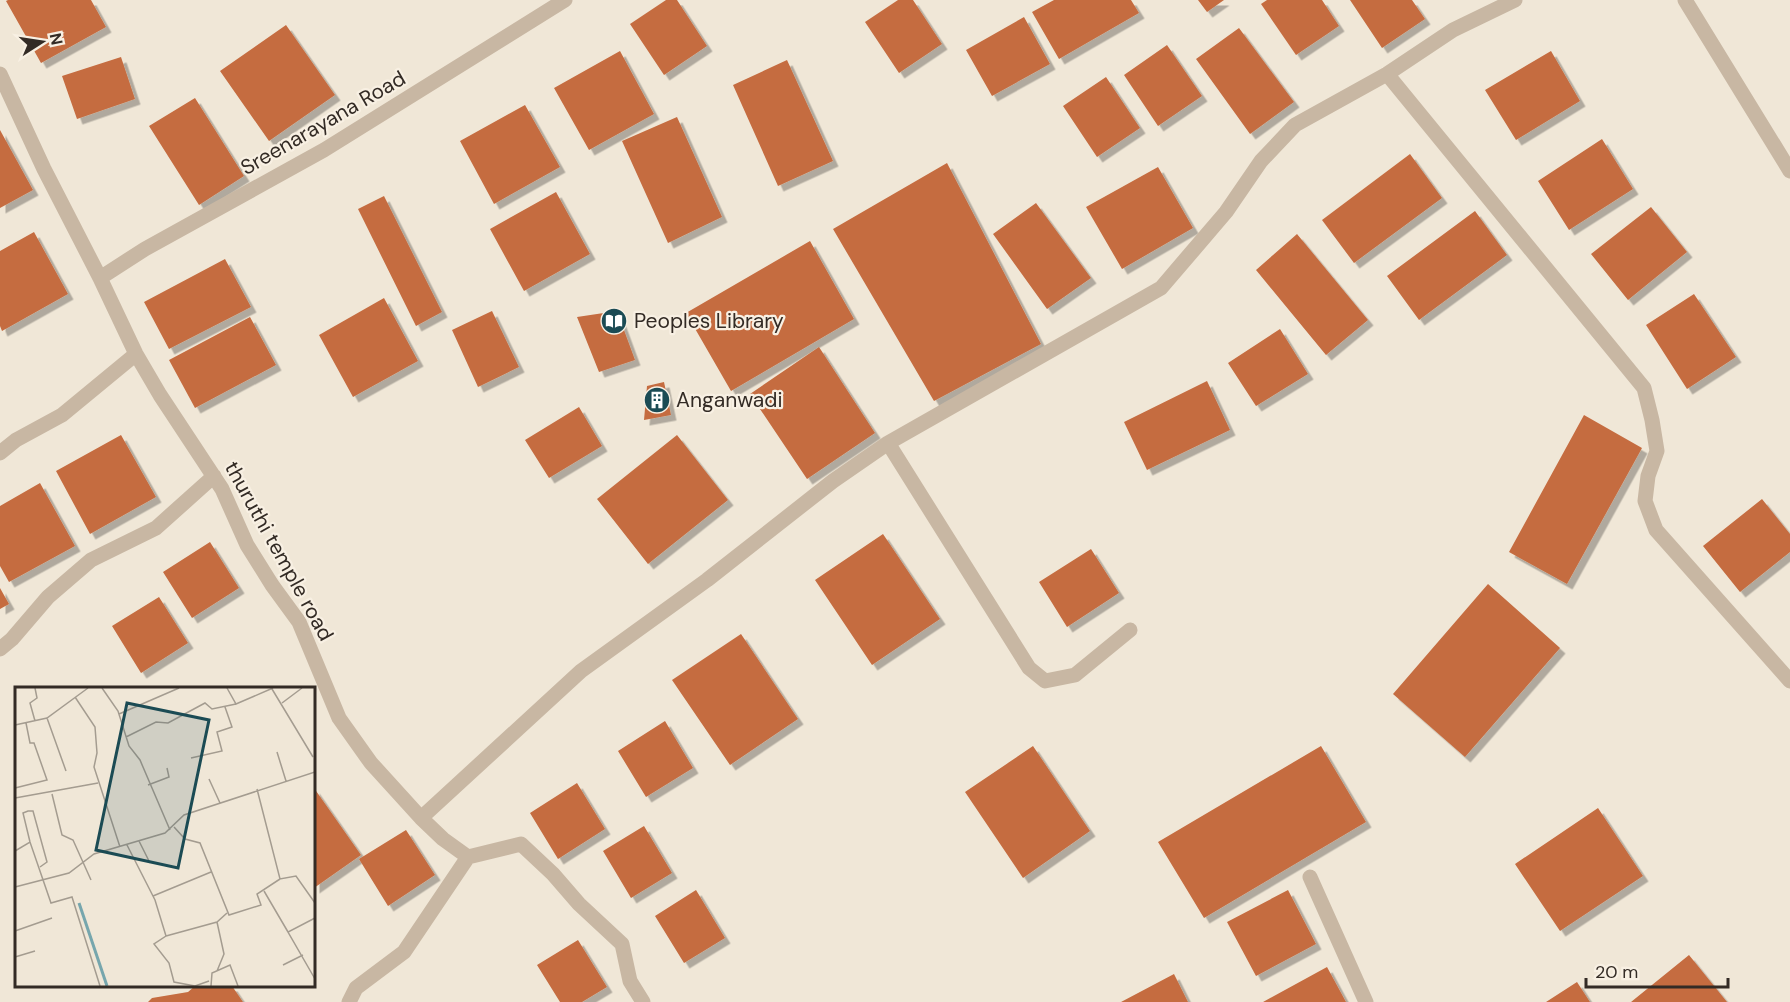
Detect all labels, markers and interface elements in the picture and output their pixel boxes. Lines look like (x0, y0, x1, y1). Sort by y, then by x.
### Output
north arrow (12, 12, 72, 72)
text: N (45, 31, 68, 47)
street label: Sreenarayana Road (235, 64, 411, 182)
library icon: Peoples Library (599, 306, 629, 336)
place label: Peoples Library (634, 307, 784, 335)
building icon: Anganwadi (642, 385, 672, 415)
place label: Anganwadi (676, 386, 782, 414)
street label: thuruthi temple road (218, 456, 340, 646)
inset map (15, 687, 315, 987)
scale bar (1586, 951, 1728, 989)
text: 20 m (1595, 960, 1638, 984)

